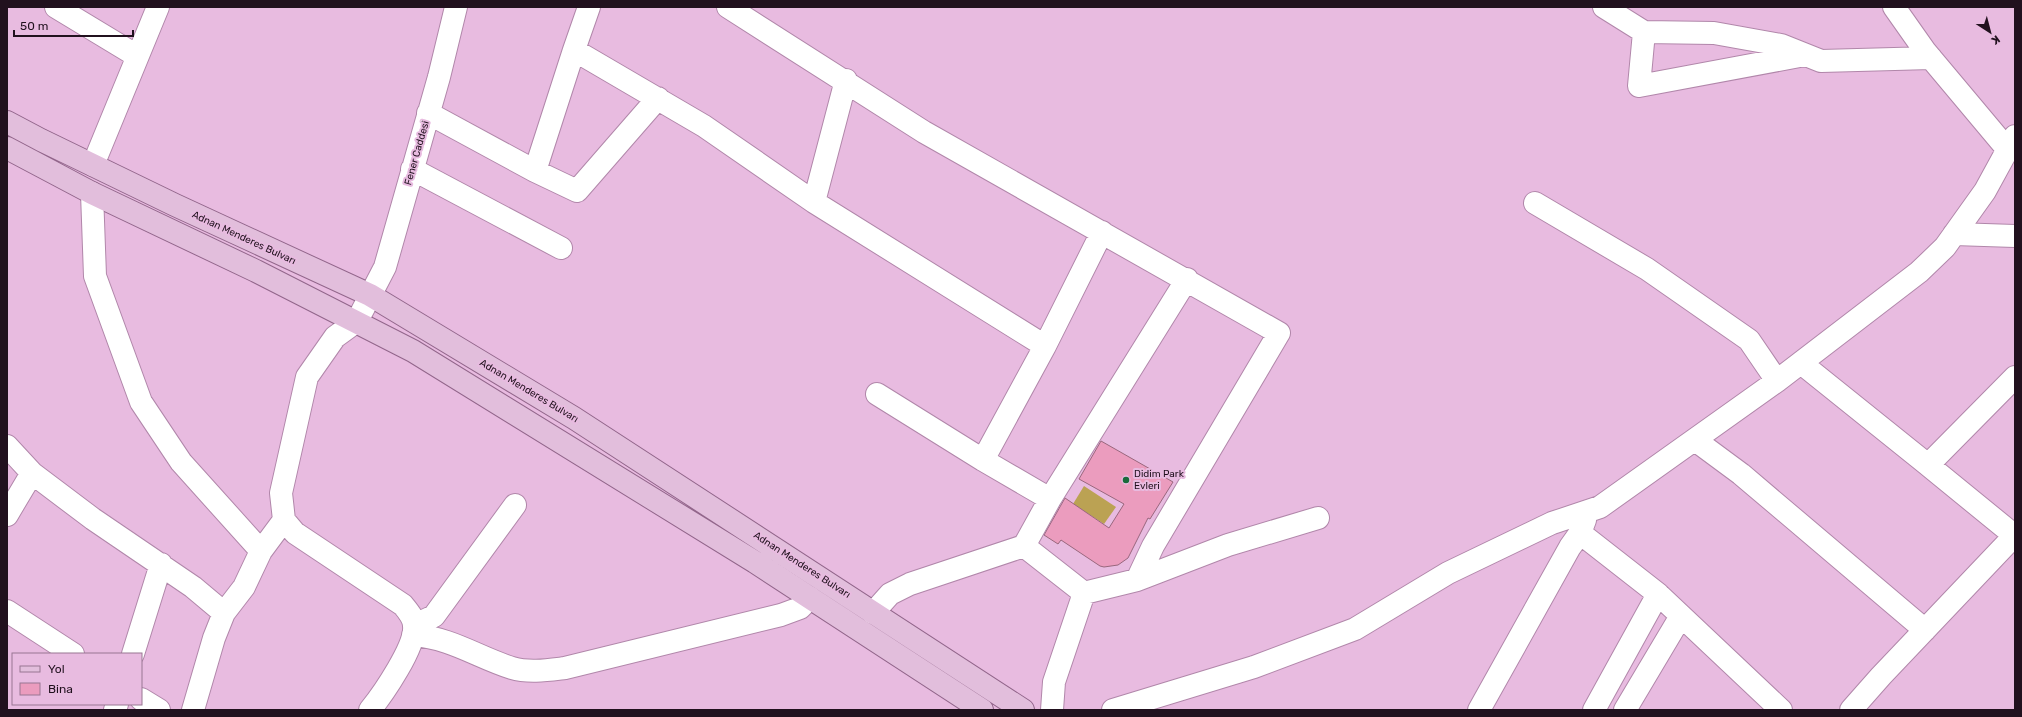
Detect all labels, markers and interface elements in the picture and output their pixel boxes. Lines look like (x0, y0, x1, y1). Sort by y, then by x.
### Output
scale bar (14, 12, 133, 38)
north arrow (1970, 12, 2010, 52)
text: 50 m (20, 19, 48, 33)
text: K (1988, 32, 2002, 48)
street label: Fener Caddesi (402, 120, 432, 186)
street label: Adnan Menderes Bulvarı (190, 209, 298, 267)
street label: Adnan Menderes Bulvarı (478, 357, 580, 425)
place label: Didim Park Evleri (1134, 468, 1185, 492)
marker: Didim Park Evleri (1121, 475, 1131, 485)
street label: Adnan Menderes Bulvarı (751, 529, 853, 601)
legend (12, 653, 142, 705)
text: Yol (48, 662, 65, 676)
text: Bina (48, 682, 73, 696)

